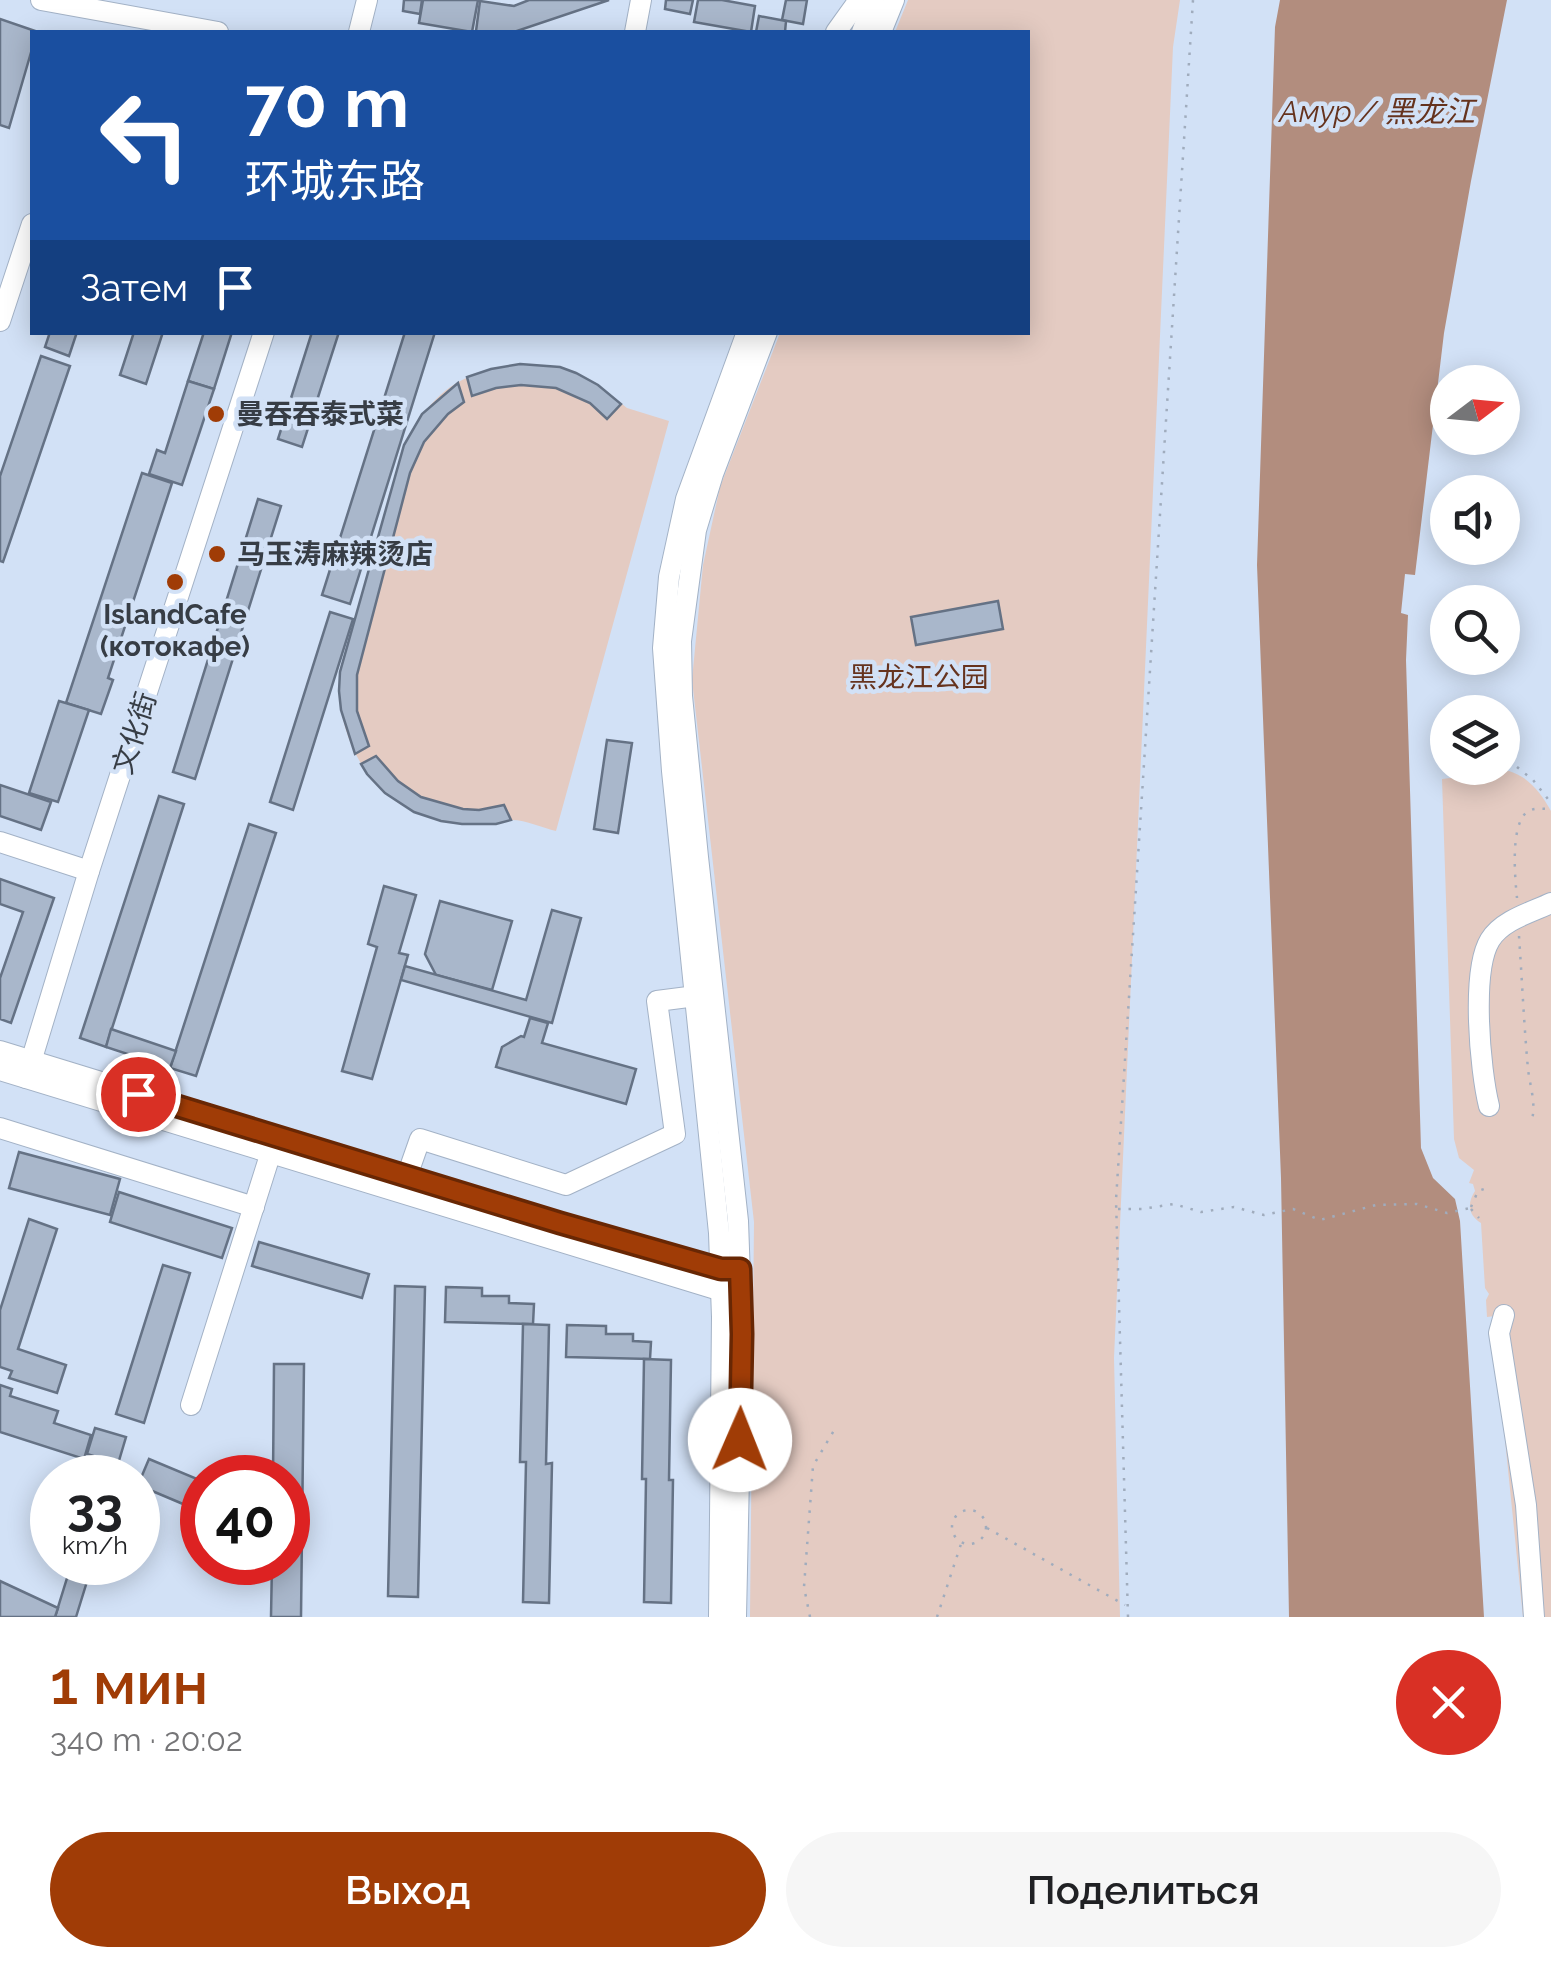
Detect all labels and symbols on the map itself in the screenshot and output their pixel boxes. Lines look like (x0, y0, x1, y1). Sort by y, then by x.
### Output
water label: Амур / 黑龙江 (1277, 94, 1478, 129)
north arrow (1430, 365, 1520, 455)
place label: 曼吞吞泰式菜 (236, 398, 404, 431)
marker: 曼吞吞泰式菜 (205, 403, 227, 425)
place label: 马玉涛麻辣烫店 (237, 538, 433, 571)
marker: 马玉涛麻辣烫店 (206, 543, 228, 565)
marker: IslandCafe (котокафе) (164, 571, 186, 593)
place label: IslandCafe (котокафе) (100, 598, 250, 663)
park label: 黑龙江公园 (849, 661, 989, 694)
street label: 文化街 (106, 688, 163, 778)
pin (96, 1052, 181, 1137)
position arrow (688, 1388, 792, 1492)
speed limit sign: 40 (180, 1455, 310, 1585)

